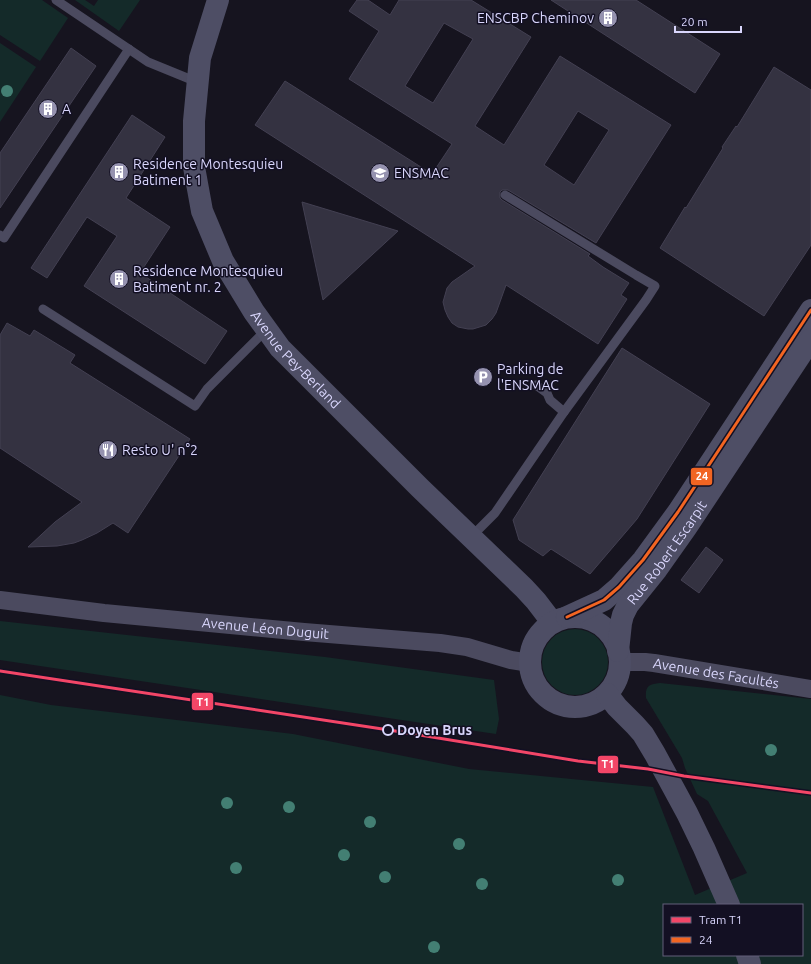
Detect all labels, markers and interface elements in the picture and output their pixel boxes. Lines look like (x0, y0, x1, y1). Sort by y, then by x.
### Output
building icon: ENSCBP Cheminov (597, 7, 619, 29)
scale bar (675, 8, 741, 34)
place label: ENSCBP Cheminov (477, 10, 594, 26)
text: 20 m (681, 15, 708, 28)
building icon: A (37, 98, 59, 120)
place label: A (62, 101, 71, 117)
place label: Residence Montesquieu Batiment 1 (133, 156, 283, 188)
building icon: Residence Montesquieu Batiment 1 (108, 161, 130, 183)
school or university icon: ENSMAC (369, 162, 391, 184)
place label: ENSMAC (394, 165, 449, 181)
place label: Residence Montesquieu Batiment nr. 2 (133, 263, 283, 295)
building icon: Residence Montesquieu Batiment nr. 2 (108, 268, 130, 290)
street label: Avenue Pey-Berland (248, 308, 344, 412)
place label: Parking de l'ENSMAC (497, 361, 563, 393)
parking icon: Parking de l'ENSMAC (472, 366, 494, 388)
restaurant icon: Resto U' n°2 (97, 439, 119, 461)
place label: Resto U' n°2 (122, 442, 198, 458)
line badge: 24 (690, 467, 713, 486)
text: 24 (696, 470, 708, 482)
street label: Rue Robert Escarpit (624, 497, 710, 608)
street label: Avenue Léon Duguit (201, 614, 330, 642)
street label: Avenue des Facultés (652, 655, 780, 692)
line badge: T1 (191, 692, 214, 711)
text: T1 (197, 696, 209, 708)
place label: Doyen Brus (397, 722, 473, 738)
marker: Doyen Brus (382, 724, 394, 736)
line badge: T1 (597, 755, 619, 774)
text: T1 (602, 758, 614, 770)
legend (663, 904, 803, 956)
text: Tram T1 (699, 913, 743, 926)
text: 24 (699, 933, 713, 946)

